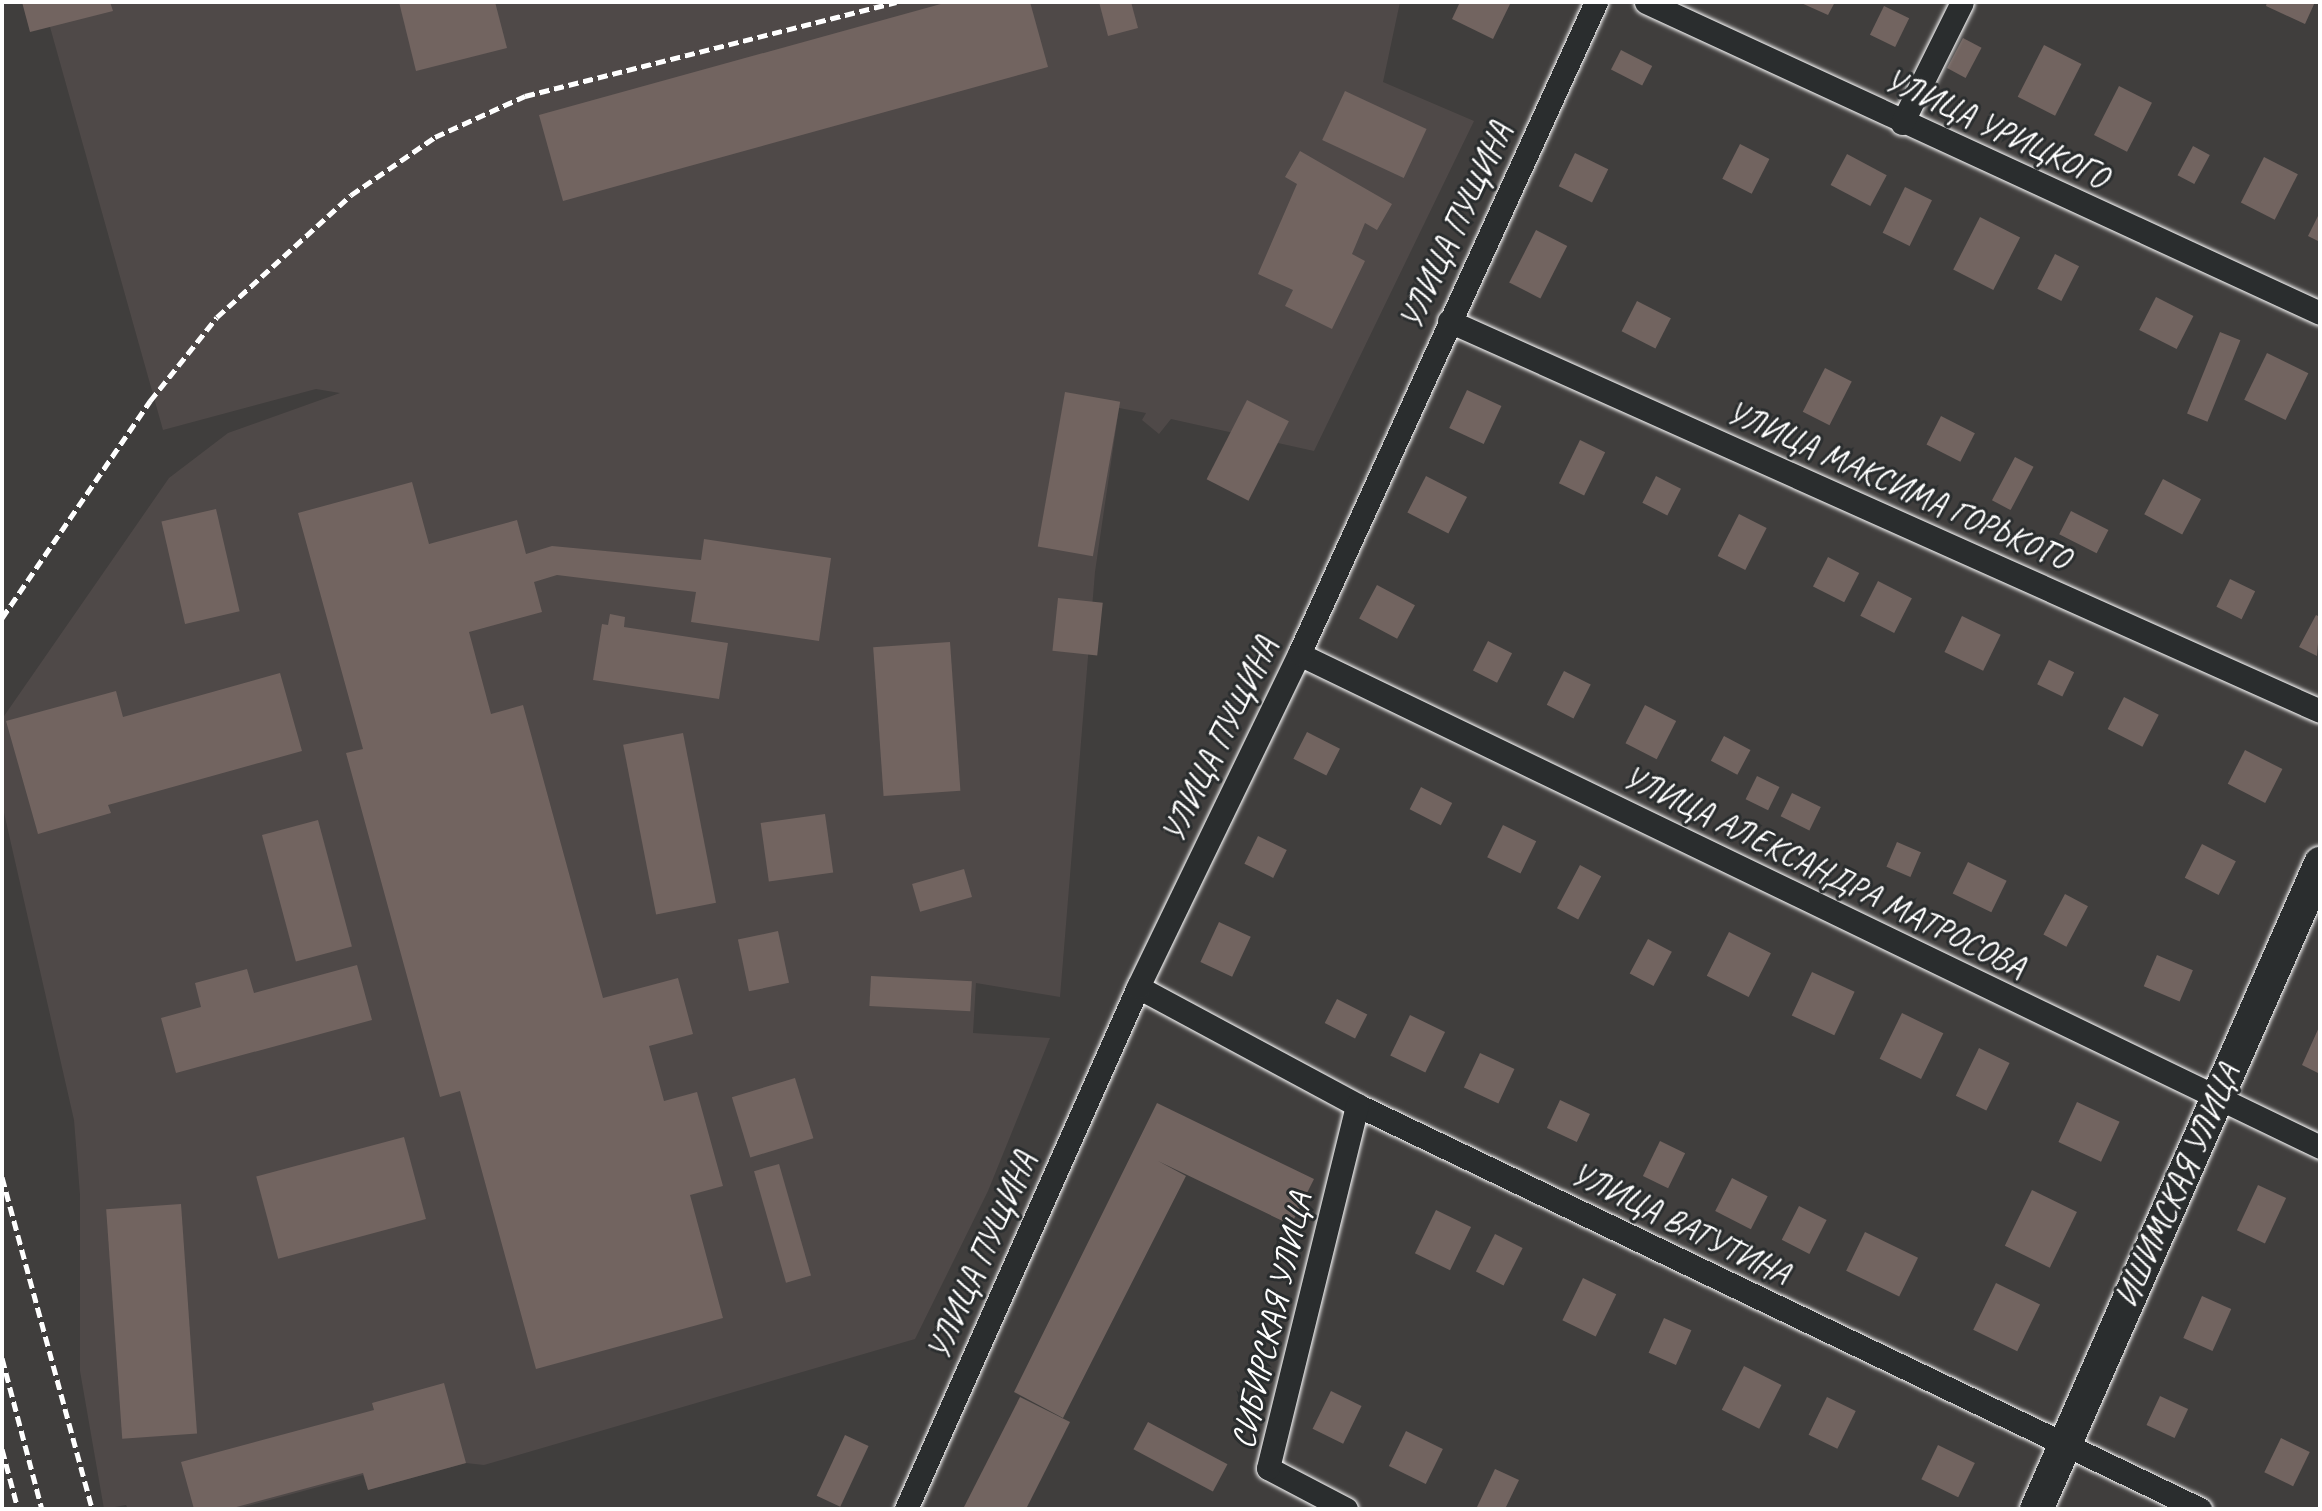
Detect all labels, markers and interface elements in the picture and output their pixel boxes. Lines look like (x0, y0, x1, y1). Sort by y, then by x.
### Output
street label: УЛИЦА УРИЦКОГО (1879, 60, 2113, 198)
street label: УЛИЦА ПУЩИНА (1390, 115, 1522, 337)
street label: УЛИЦА МАКСИМА ГОРЬКОГО (1721, 392, 2075, 580)
street label: УЛИЦА ПУЩИНА (1153, 630, 1287, 850)
street label: УЛИЦА АЛЕКСАНДРА МАТРОСОВА (1617, 758, 2031, 986)
street label: ИШИМСКАЯ УЛИЦА (2107, 1058, 2249, 1314)
street label: УЛИЦА ПУЩИНА (918, 1145, 1046, 1367)
street label: УЛИЦА ВАТУТИНА (1563, 1154, 1797, 1294)
street label: СИБИРСКАЯ УЛИЦА (1223, 1190, 1321, 1452)

